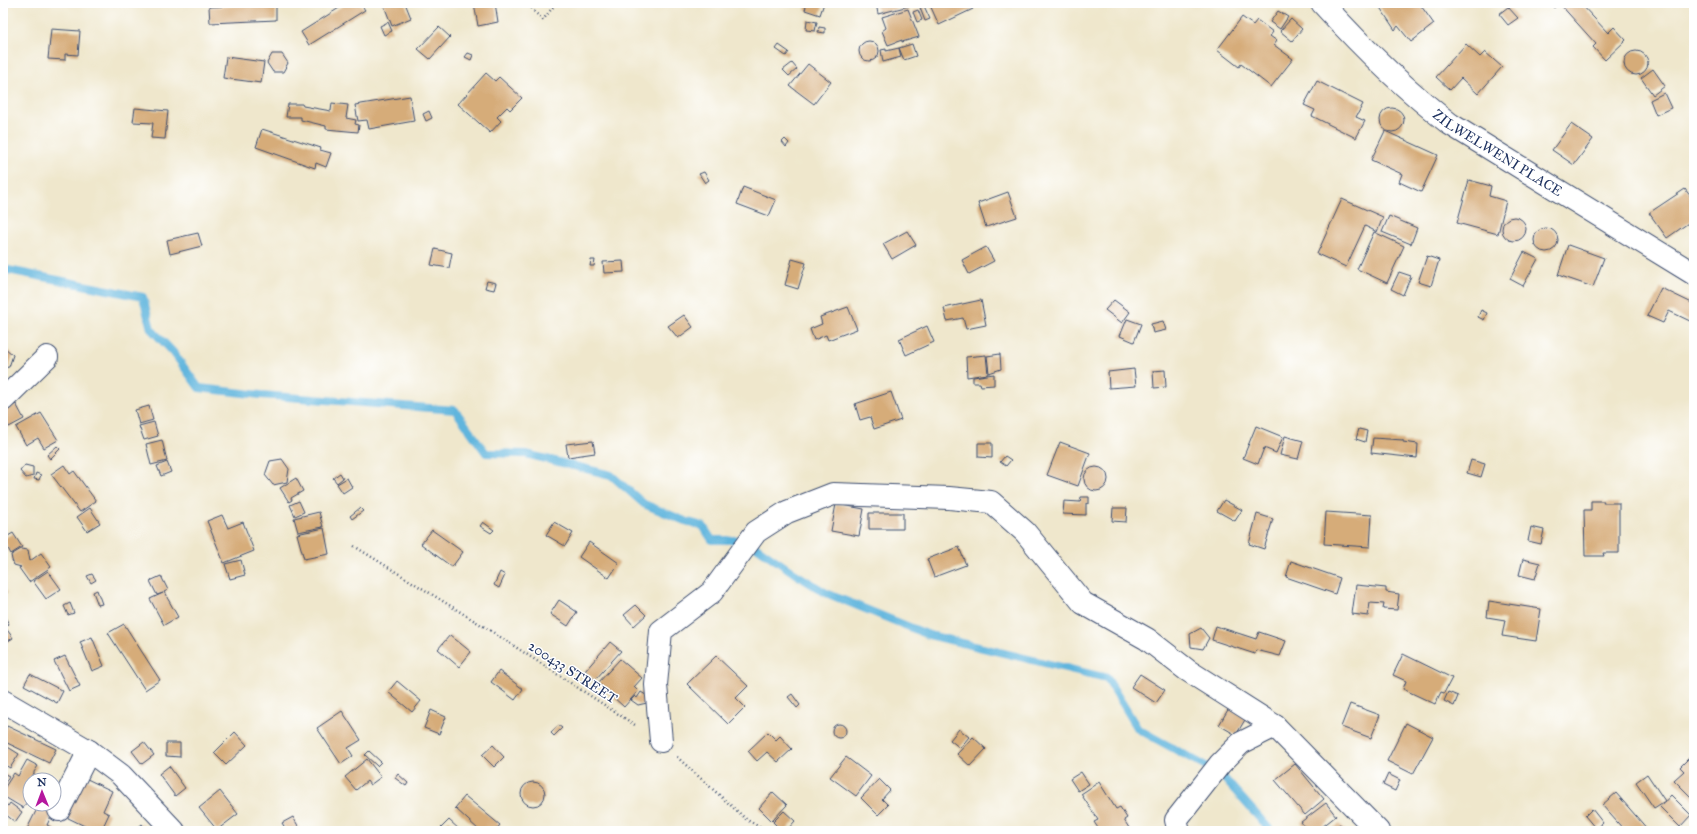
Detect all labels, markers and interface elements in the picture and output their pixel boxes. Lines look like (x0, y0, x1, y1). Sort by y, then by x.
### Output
street label: ZILWELWENI PLACE (1429, 106, 1565, 200)
street label: 200433 STREET (525, 637, 621, 708)
north arrow (22, 772, 62, 812)
text: N (37, 776, 47, 789)

